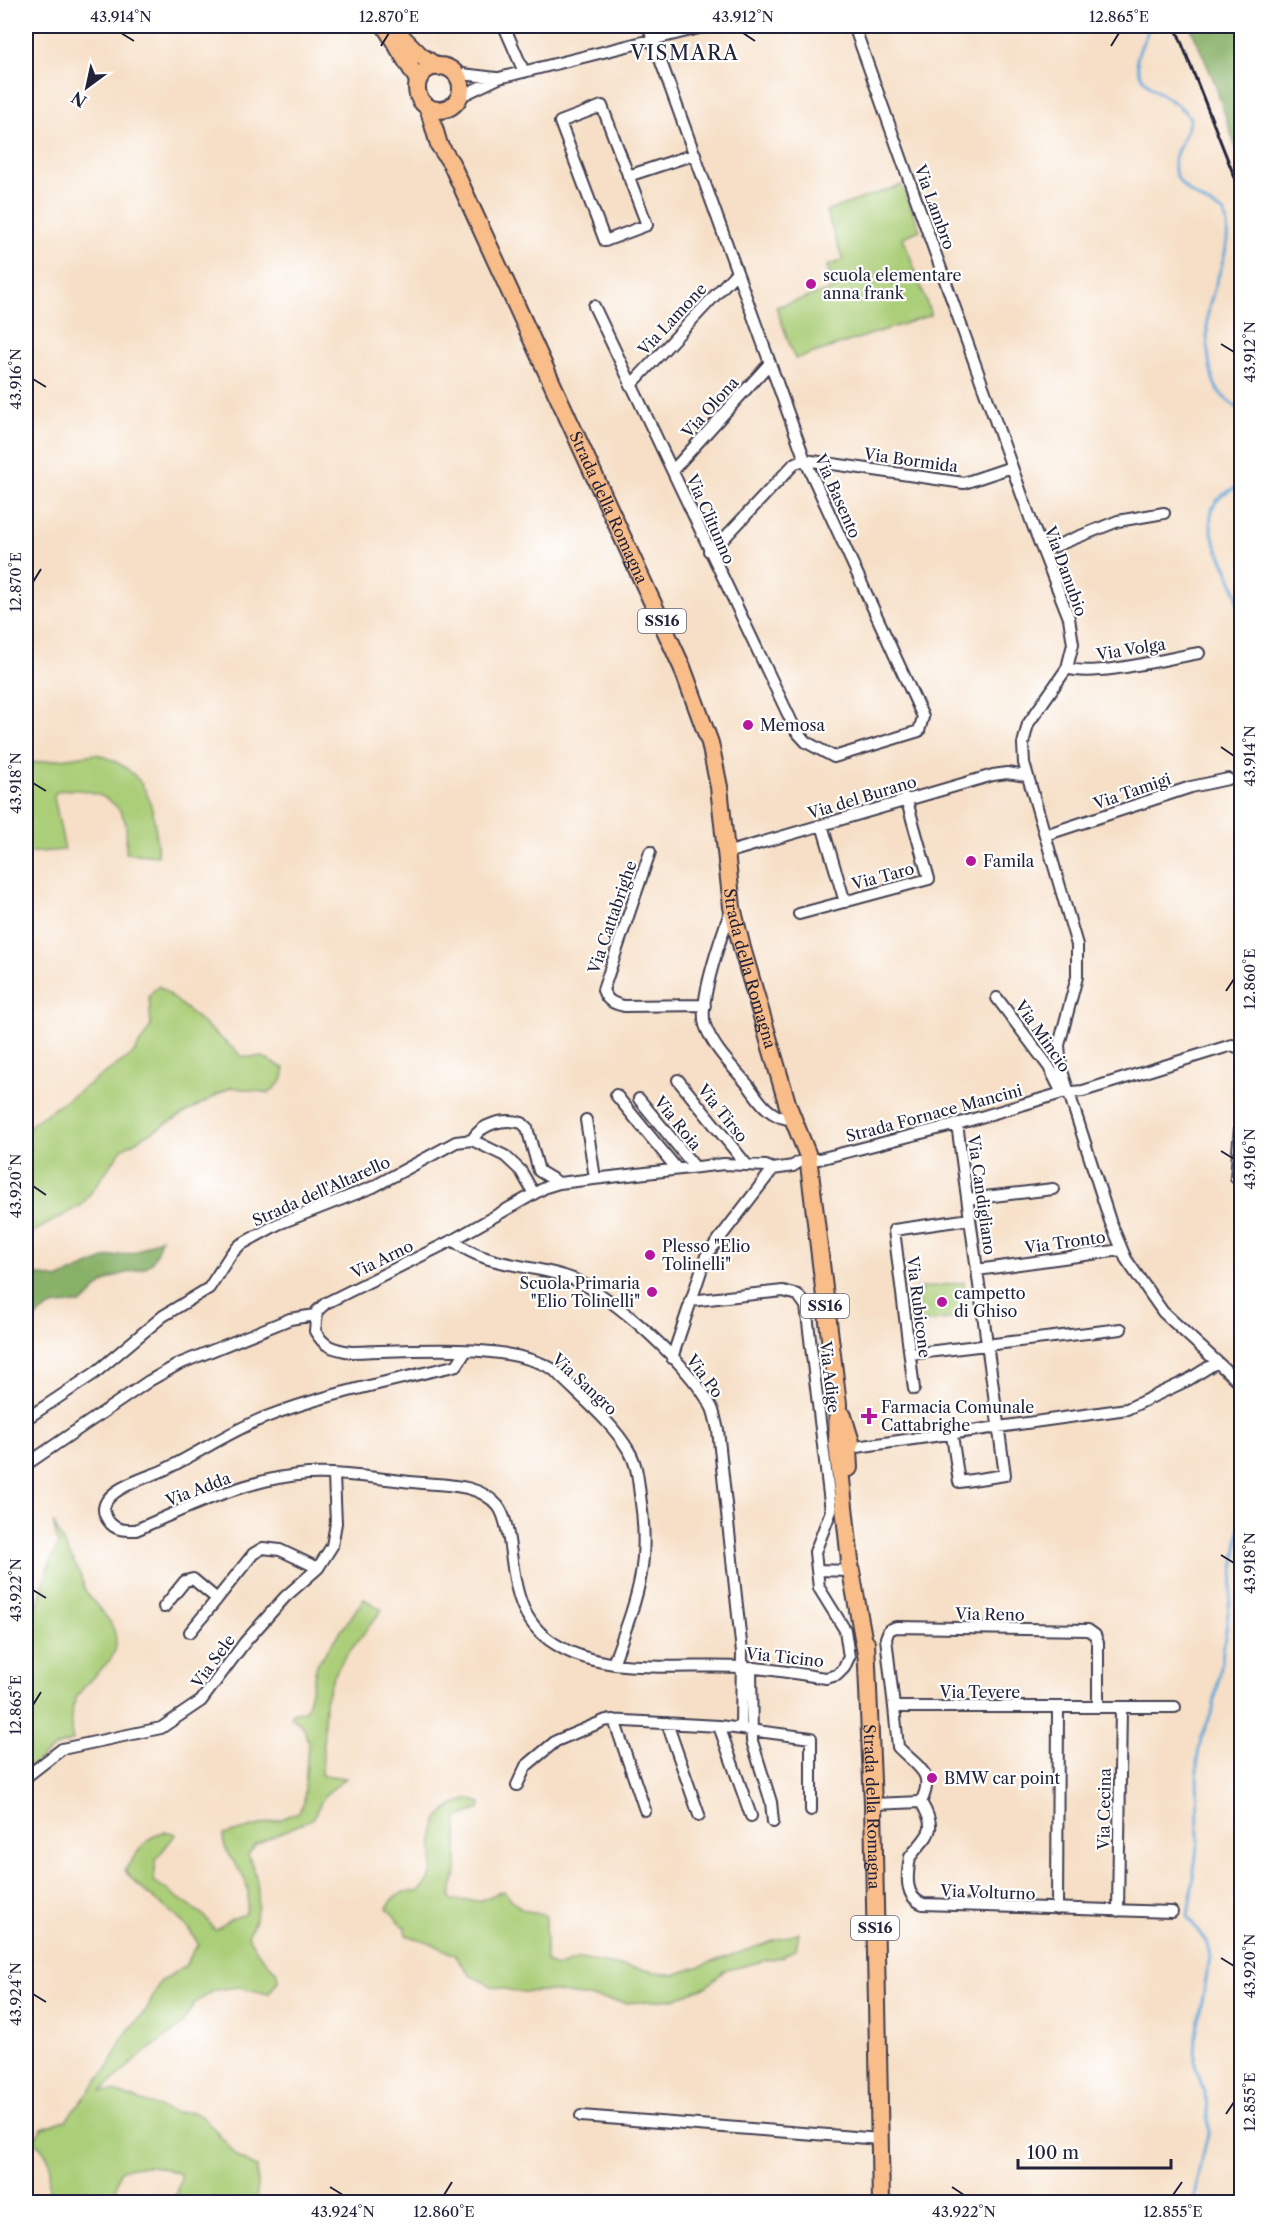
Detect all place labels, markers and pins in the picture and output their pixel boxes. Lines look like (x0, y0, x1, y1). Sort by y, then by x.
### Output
place label: scuola elementare anna frank (823, 265, 961, 303)
marker: scuola elementare anna frank (804, 277, 818, 291)
place label: Memosa (760, 715, 825, 735)
marker: Memosa (741, 718, 755, 732)
place label: Famila (983, 851, 1035, 871)
marker: Famila (964, 854, 978, 868)
place label: Plesso "Elio Tolinelli" (662, 1236, 751, 1274)
marker: Plesso "Elio Tolinelli" (643, 1248, 657, 1262)
place label: Scuola Primaria "Elio Tolinelli" (520, 1273, 641, 1311)
place label: campetto di Ghiso (954, 1283, 1026, 1321)
marker: Scuola Primaria "Elio Tolinelli" (645, 1285, 659, 1299)
marker: campetto di Ghiso (935, 1295, 949, 1309)
place label: Farmacia Comunale Cattabrighe (881, 1397, 1034, 1435)
marker: Farmacia Comunale Cattabrighe (862, 1409, 876, 1423)
place label: BMW car point (944, 1768, 1061, 1788)
marker: BMW car point (925, 1771, 939, 1785)

